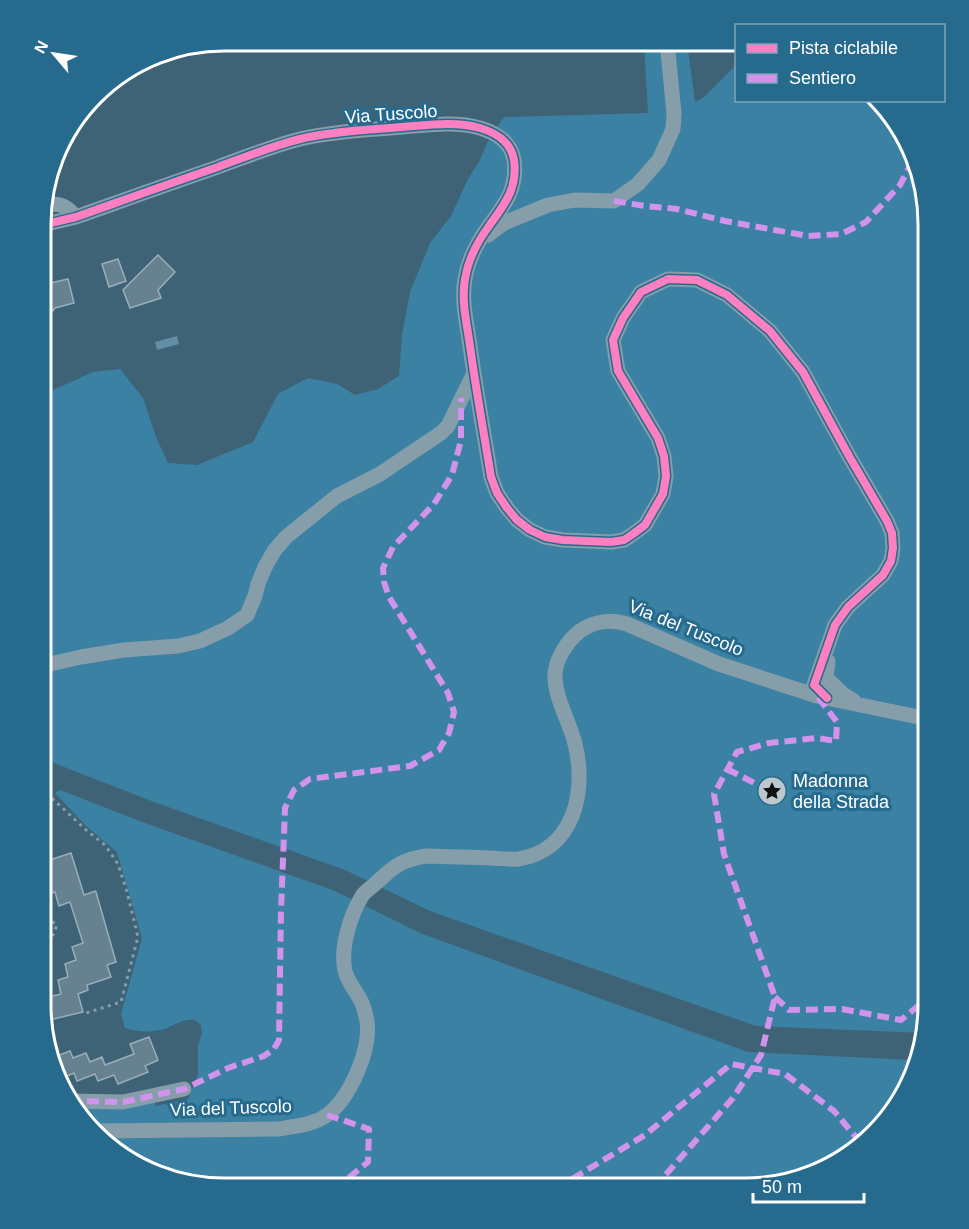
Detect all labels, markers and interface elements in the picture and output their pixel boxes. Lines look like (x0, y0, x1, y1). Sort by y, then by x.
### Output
north arrow (24, 24, 84, 84)
legend (735, 24, 945, 102)
text: N (31, 38, 52, 56)
text: Pista ciclabile (789, 38, 898, 58)
text: Sentiero (789, 68, 856, 88)
street label: Via Tuscolo (344, 101, 438, 127)
street label: Via del Tuscolo (626, 596, 746, 660)
place label: Madonna della Strada (793, 771, 890, 812)
place icon: Madonna della Strada (756, 775, 788, 807)
street label: Via del Tuscolo (170, 1096, 292, 1120)
scale bar (753, 1166, 864, 1204)
text: 50 m (762, 1177, 802, 1197)

